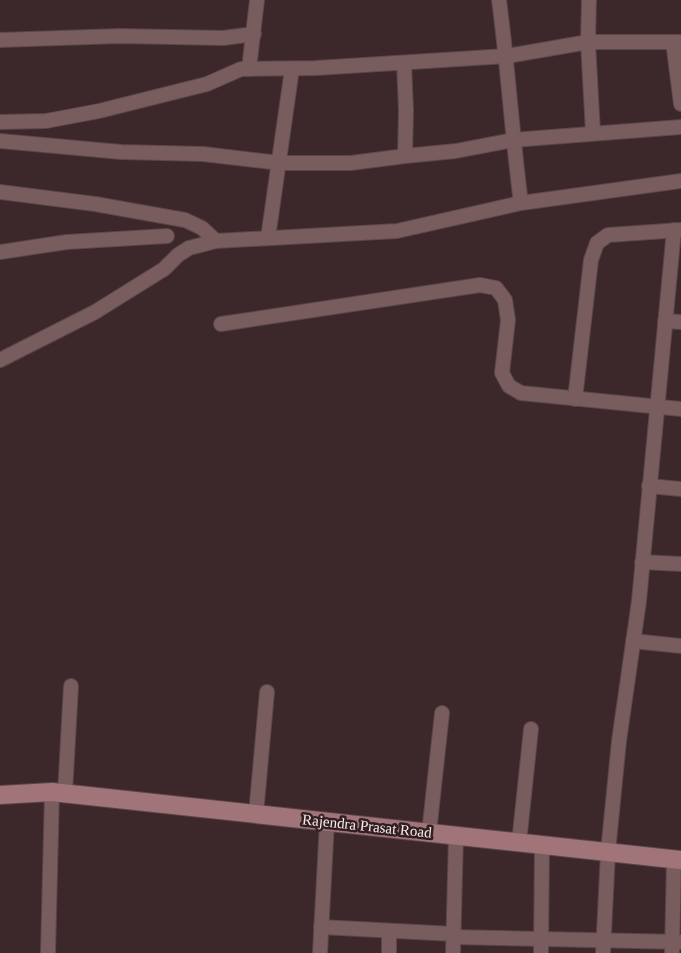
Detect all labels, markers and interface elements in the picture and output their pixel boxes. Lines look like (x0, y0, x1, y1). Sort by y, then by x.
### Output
street label: Rajendra Prasat Road (302, 811, 433, 841)

